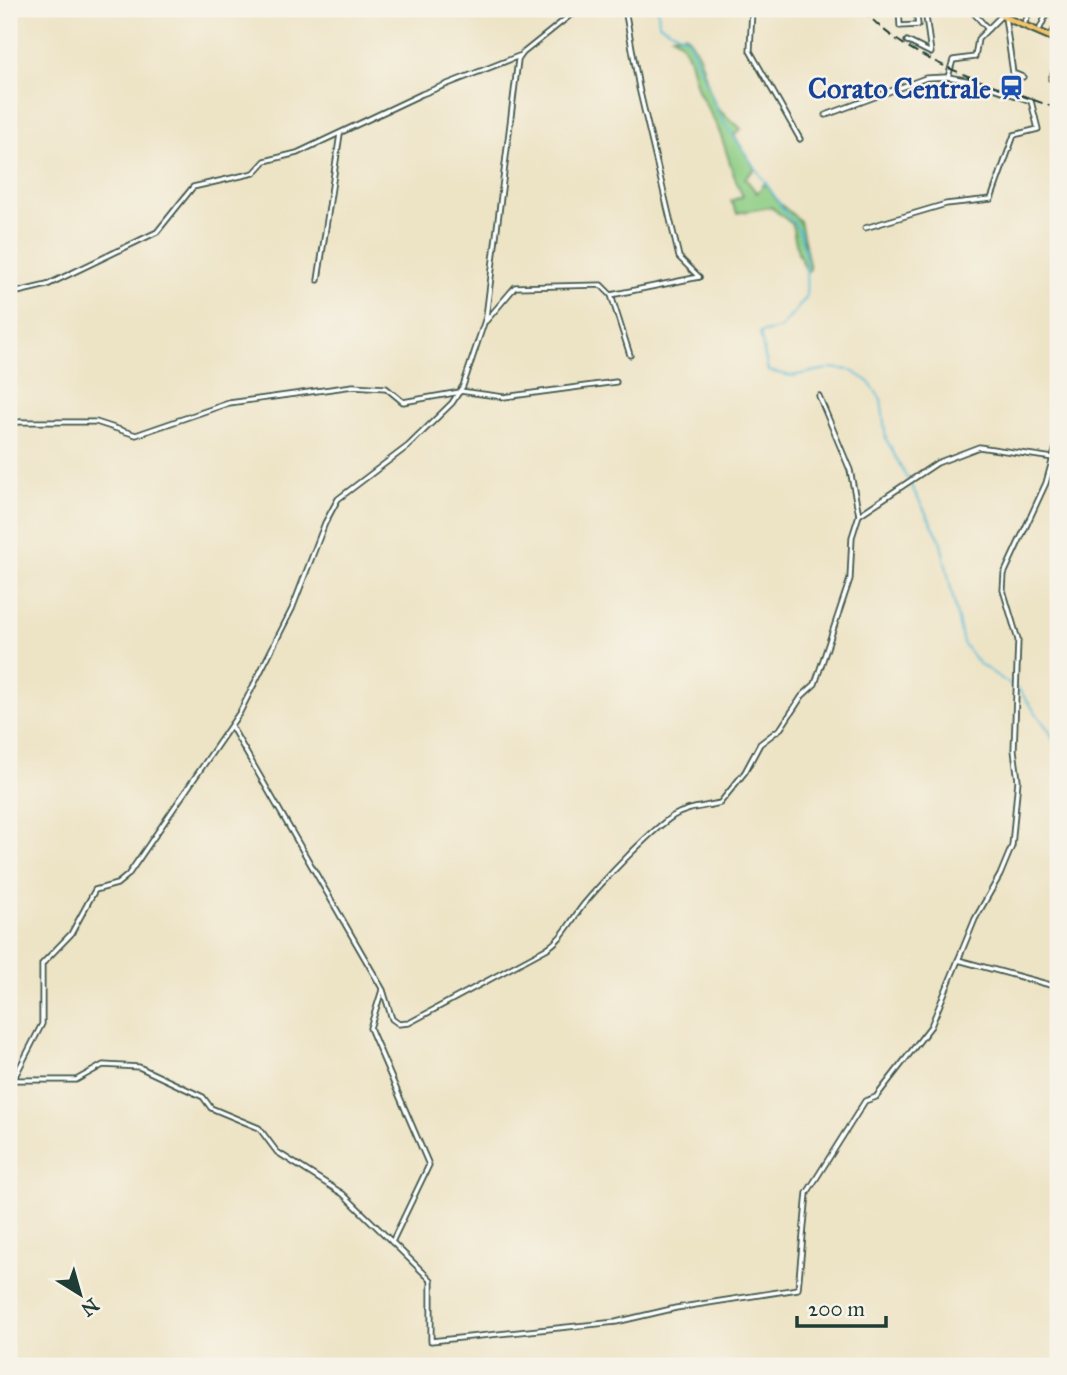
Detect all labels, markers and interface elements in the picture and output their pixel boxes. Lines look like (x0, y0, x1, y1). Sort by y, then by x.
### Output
place label: Corato Centrale (808, 71, 991, 106)
station icon: Corato Centrale (997, 74, 1025, 102)
north arrow (46, 1260, 116, 1330)
scale bar (797, 1284, 887, 1328)
text: N (77, 1293, 103, 1321)
text: 200 m (808, 1296, 865, 1322)

